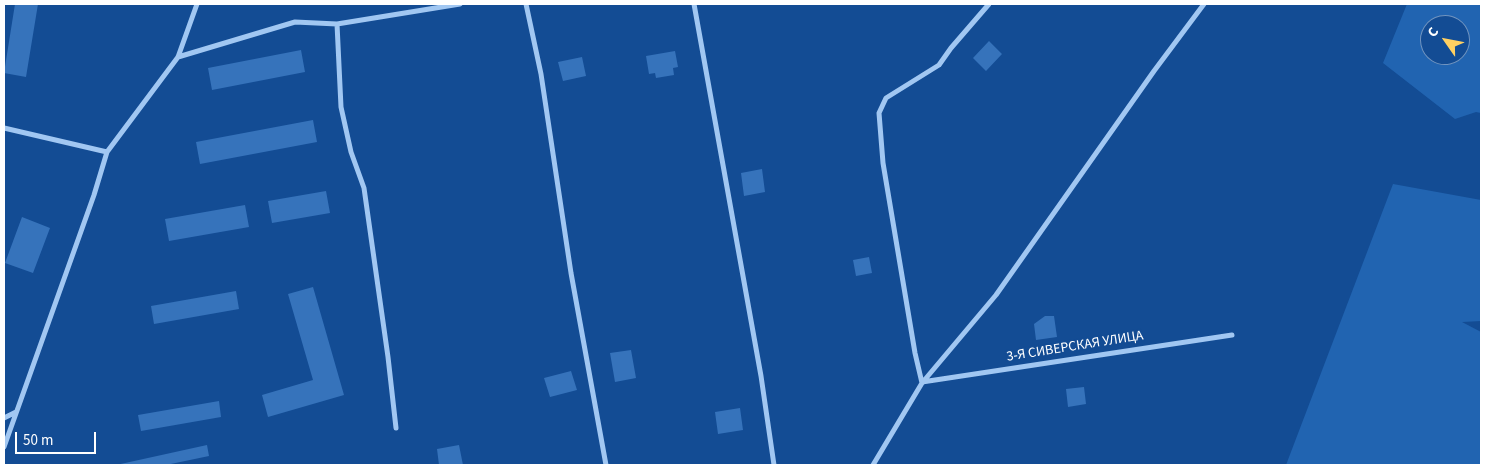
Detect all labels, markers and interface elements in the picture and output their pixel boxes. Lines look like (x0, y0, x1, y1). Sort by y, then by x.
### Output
north arrow (1420, 15, 1470, 65)
text: С (1423, 24, 1444, 41)
street label: 3-Я СИВЕРСКАЯ УЛИЦА (1005, 328, 1145, 366)
scale bar (18, 422, 99, 454)
text: 50 m (23, 430, 53, 451)

